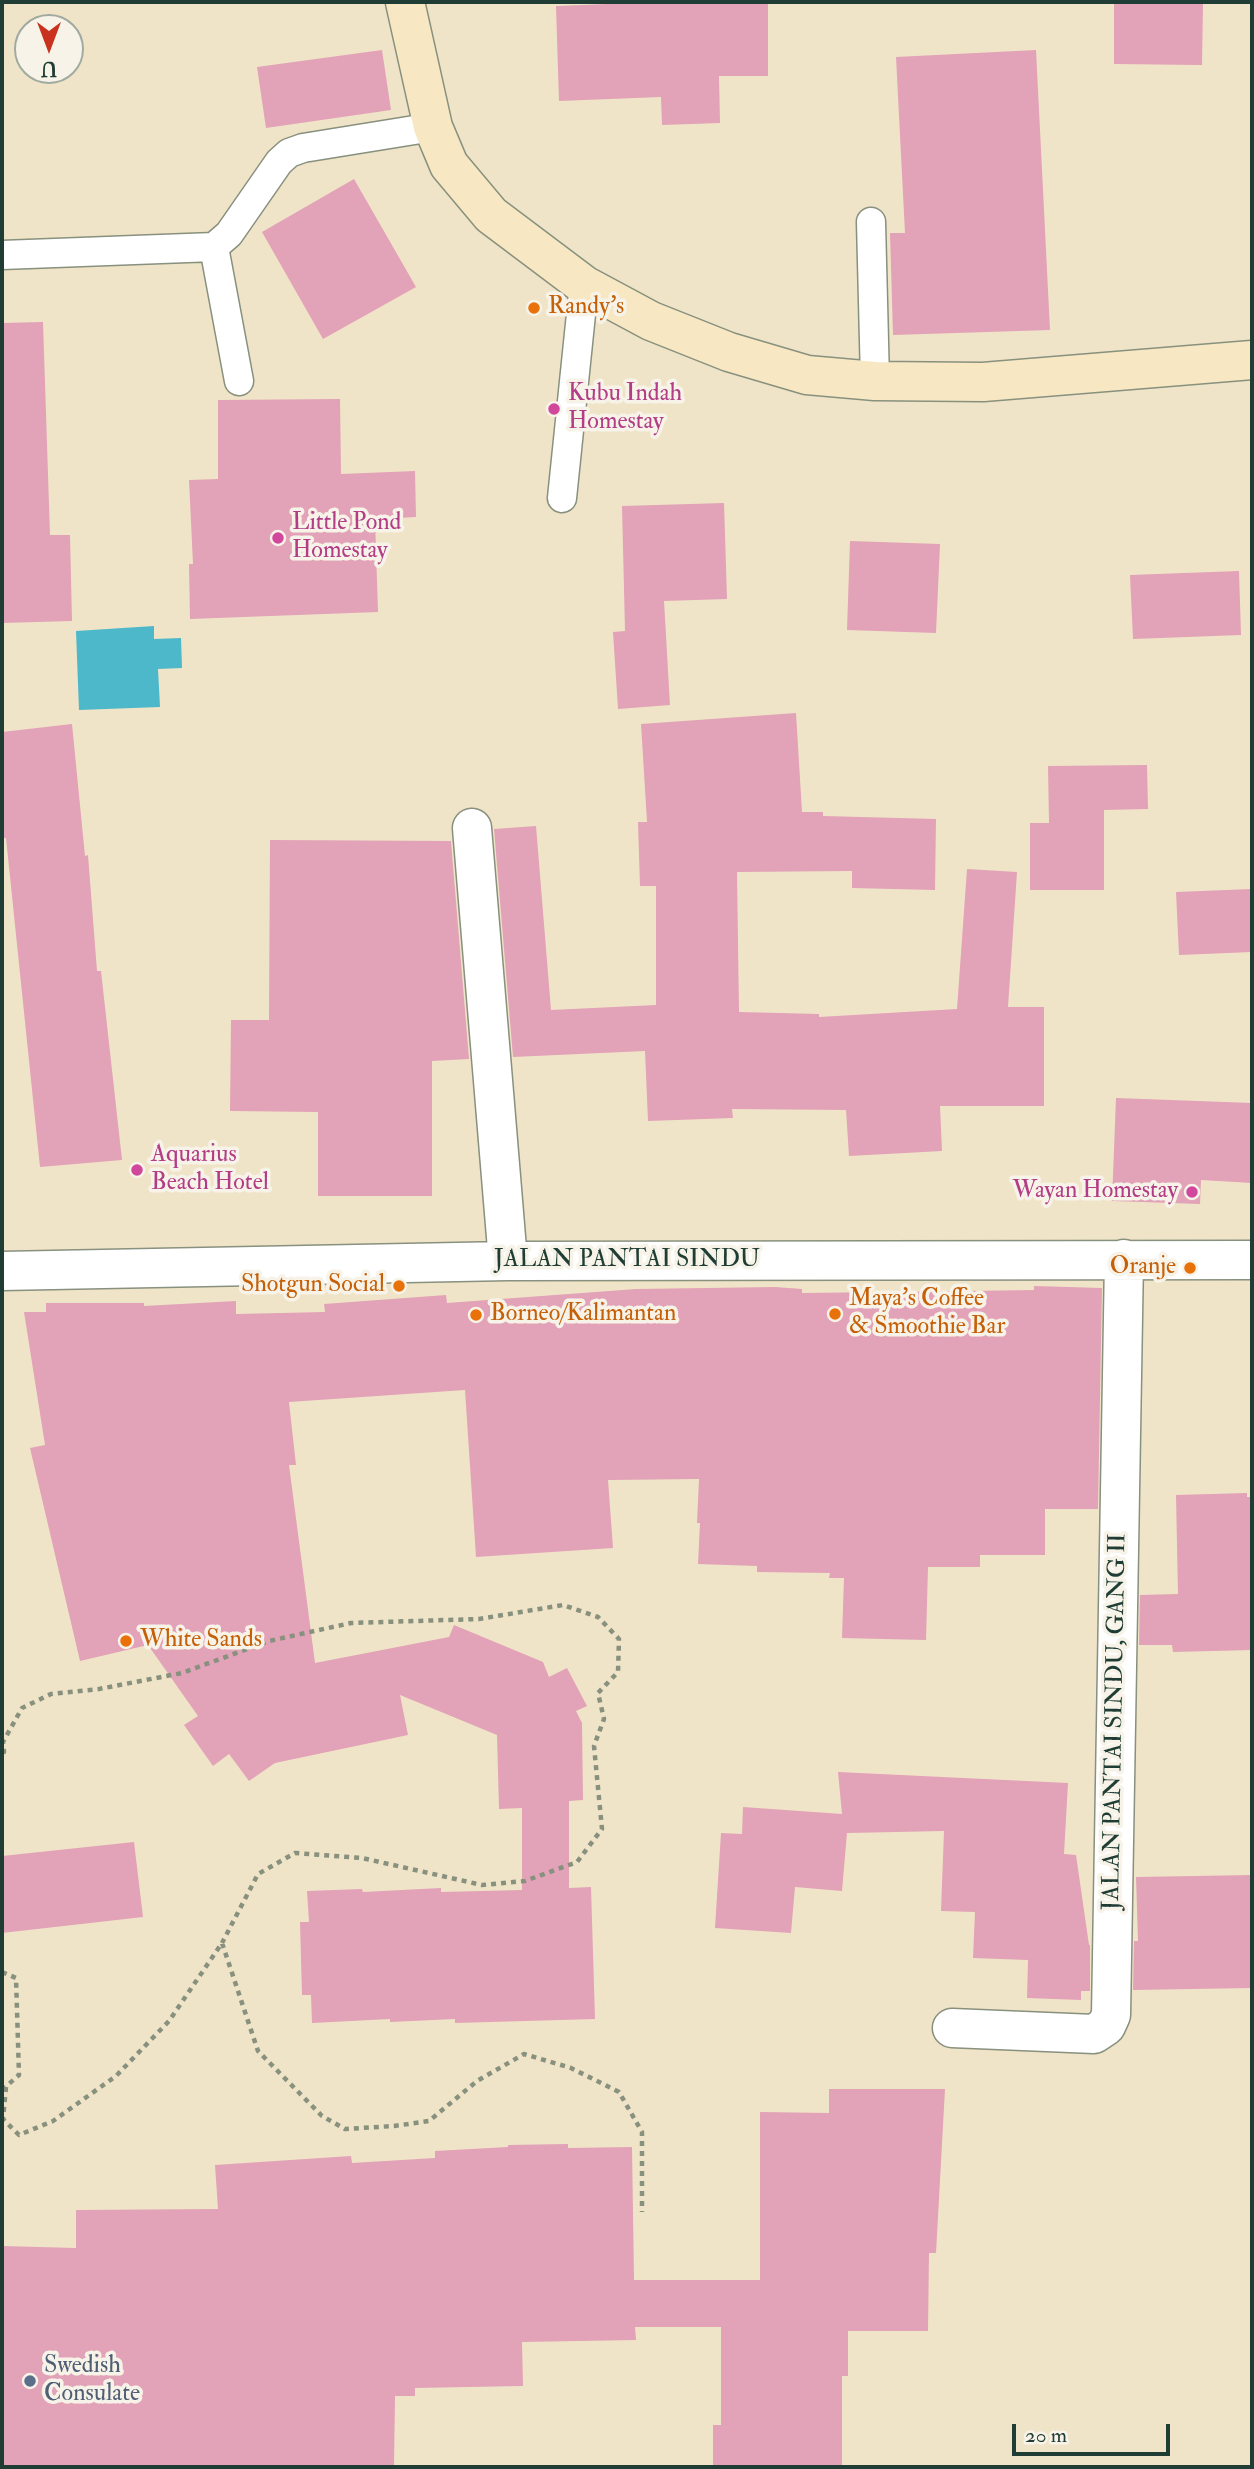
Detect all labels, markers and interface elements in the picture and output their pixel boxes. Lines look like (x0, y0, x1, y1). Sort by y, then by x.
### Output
north arrow (14, 14, 84, 84)
text: U (41, 56, 57, 80)
place label: Randy's (548, 294, 624, 322)
marker: Randy's (526, 300, 542, 316)
place label: Kubu Indah Homestay (568, 381, 682, 437)
marker: Kubu Indah Homestay (546, 401, 562, 417)
place label: Little Pond Homestay (292, 510, 401, 566)
marker: Little Pond Homestay (270, 530, 286, 546)
place label: Aquarius Beach Hotel (151, 1142, 269, 1198)
marker: Aquarius Beach Hotel (129, 1162, 145, 1178)
place label: Wayan Homestay (1013, 1178, 1178, 1206)
marker: Wayan Homestay (1184, 1184, 1200, 1200)
street label: JALAN PANTAI SINDU (494, 1247, 760, 1275)
place label: Oranje (1110, 1254, 1176, 1282)
marker: Oranje (1182, 1260, 1198, 1276)
place label: Shotgun Social (241, 1272, 385, 1300)
marker: Shotgun Social (391, 1278, 407, 1294)
place label: Maya's Coffee & Smoothie Bar (849, 1286, 1005, 1342)
place label: Borneo/Kalimantan (490, 1301, 676, 1329)
marker: Maya's Coffee & Smoothie Bar (827, 1306, 843, 1322)
marker: Borneo/Kalimantan (468, 1307, 484, 1323)
street label: JALAN PANTAI SINDU, GANG II (1098, 1533, 1134, 1911)
place label: White Sands (140, 1627, 262, 1655)
marker: White Sands (118, 1633, 134, 1649)
place label: Swedish Consulate (44, 2353, 140, 2409)
marker: Swedish Consulate (22, 2373, 38, 2389)
scale bar (1016, 2410, 1174, 2454)
text: 20 m (1025, 2422, 1067, 2449)

